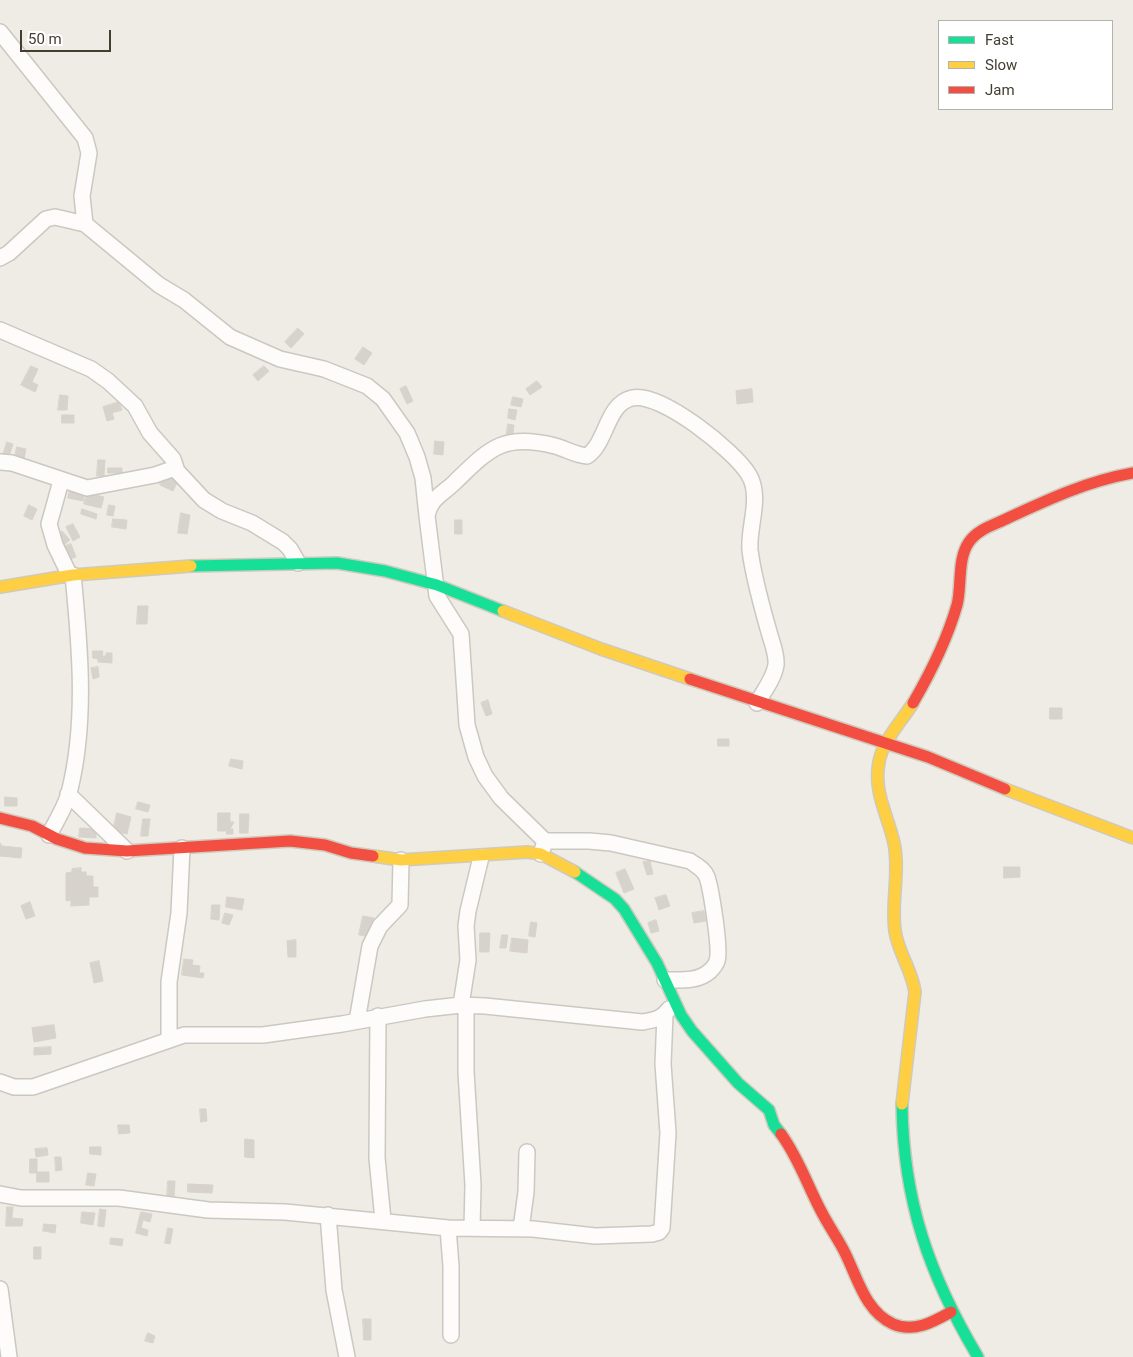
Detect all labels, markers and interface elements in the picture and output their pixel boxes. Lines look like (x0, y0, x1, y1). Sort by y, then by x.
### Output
scale bar (22, 20, 114, 52)
legend (938, 20, 1113, 110)
text: 50 m (28, 30, 62, 48)
text: Fast (985, 31, 1014, 49)
text: Slow (985, 56, 1017, 74)
text: Jam (985, 81, 1015, 99)

